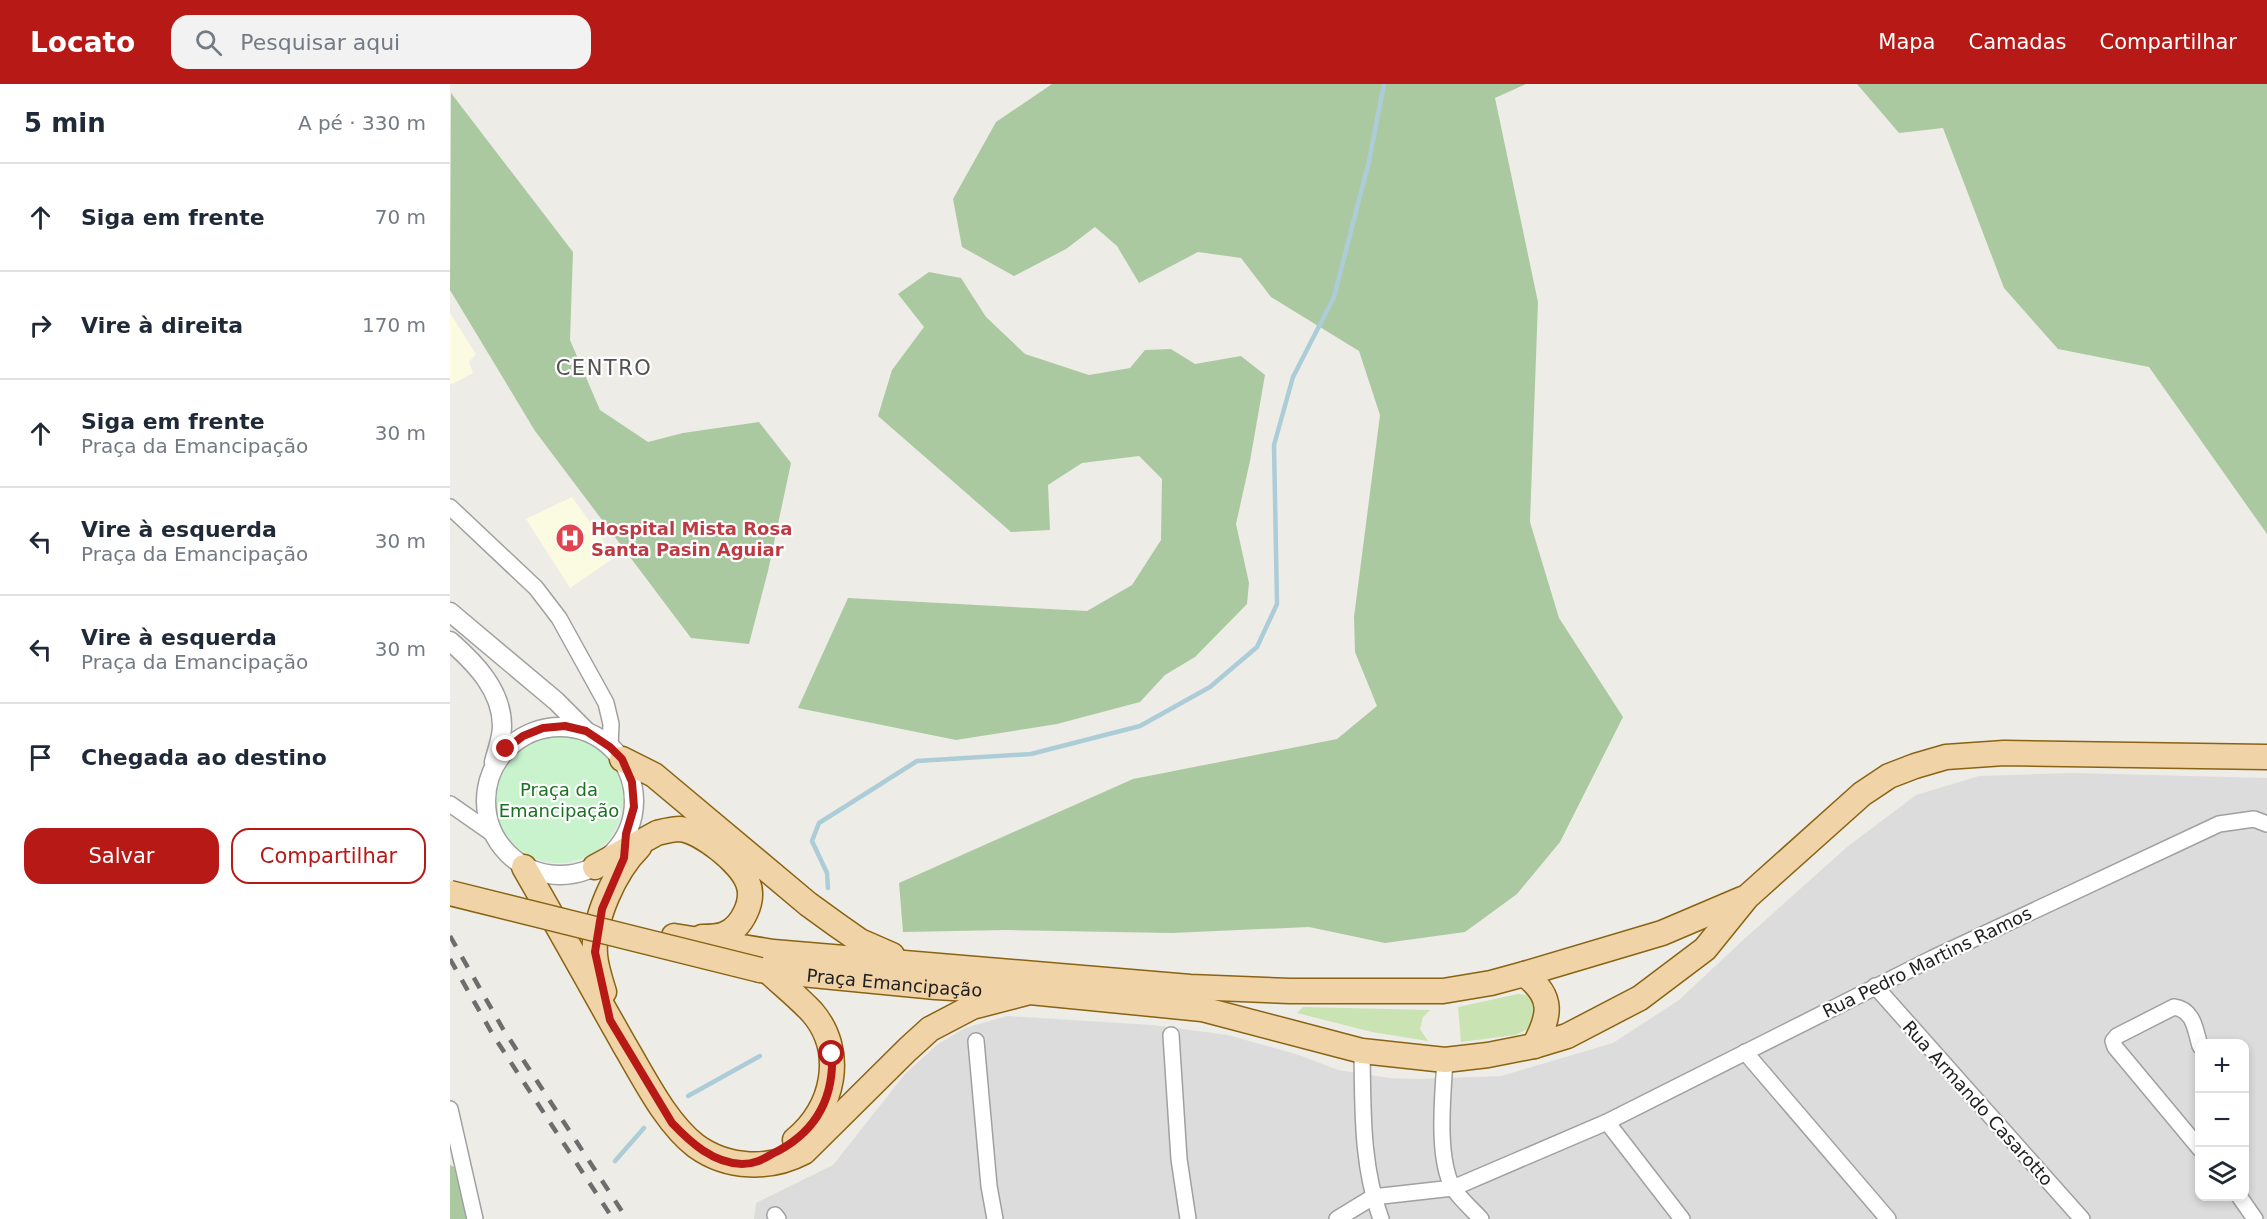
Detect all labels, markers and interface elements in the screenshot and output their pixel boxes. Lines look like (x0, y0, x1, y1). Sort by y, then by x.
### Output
search box (171, 15, 591, 69)
text: Locato (30, 26, 135, 59)
icon: search (192, 26, 225, 59)
text: Pesquisar aqui (240, 30, 400, 55)
text: Mapa (1878, 30, 1935, 54)
text: Camadas (1968, 30, 2066, 54)
text: Compartilhar (2099, 30, 2237, 54)
text: 5 min (24, 108, 106, 138)
text: A pé · 330 m (298, 111, 426, 135)
icon: ahead (24, 201, 57, 234)
text: Siga em frente (81, 205, 265, 230)
text: 70 m (375, 205, 426, 229)
icon: right (24, 309, 57, 342)
text: Vire à direita (81, 313, 243, 338)
text: 170 m (362, 313, 426, 337)
district label: CENTRO (556, 356, 652, 380)
text: Siga em frente (81, 409, 265, 434)
icon: ahead (24, 417, 57, 450)
text: 30 m (375, 421, 426, 445)
text: Praça da Emancipação (81, 434, 308, 458)
text: Vire à esquerda (81, 517, 277, 542)
place label: Hospital Mista Rosa Santa Pasin Aguiar (591, 518, 792, 560)
hospital icon: Hospital Mista Rosa Santa Pasin Aguiar (554, 522, 586, 554)
icon: left (24, 525, 57, 558)
text: 30 m (375, 529, 426, 553)
text: Praça da Emancipação (81, 542, 308, 566)
text: Vire à esquerda (81, 625, 277, 650)
icon: left (24, 633, 57, 666)
text: 30 m (375, 637, 426, 661)
text: Praça da Emancipação (81, 650, 308, 674)
route end (492, 735, 518, 761)
icon: arrive (24, 741, 57, 774)
text: Chegada ao destino (81, 745, 327, 770)
park label: Praça da Emancipação (499, 779, 619, 821)
button: Salvar (24, 828, 219, 884)
button: Compartilhar (231, 828, 426, 884)
street label: Rua Pedro Martins Ramos (1819, 902, 2035, 1022)
street label: Praça Emancipação (806, 964, 983, 1000)
street label: Rua Armando Casarotto (1898, 1016, 2058, 1190)
map controls (2195, 1039, 2249, 1201)
button: + (2195, 1039, 2249, 1093)
route start (818, 1040, 844, 1066)
button: − (2195, 1093, 2249, 1147)
button: layers (2195, 1147, 2249, 1201)

